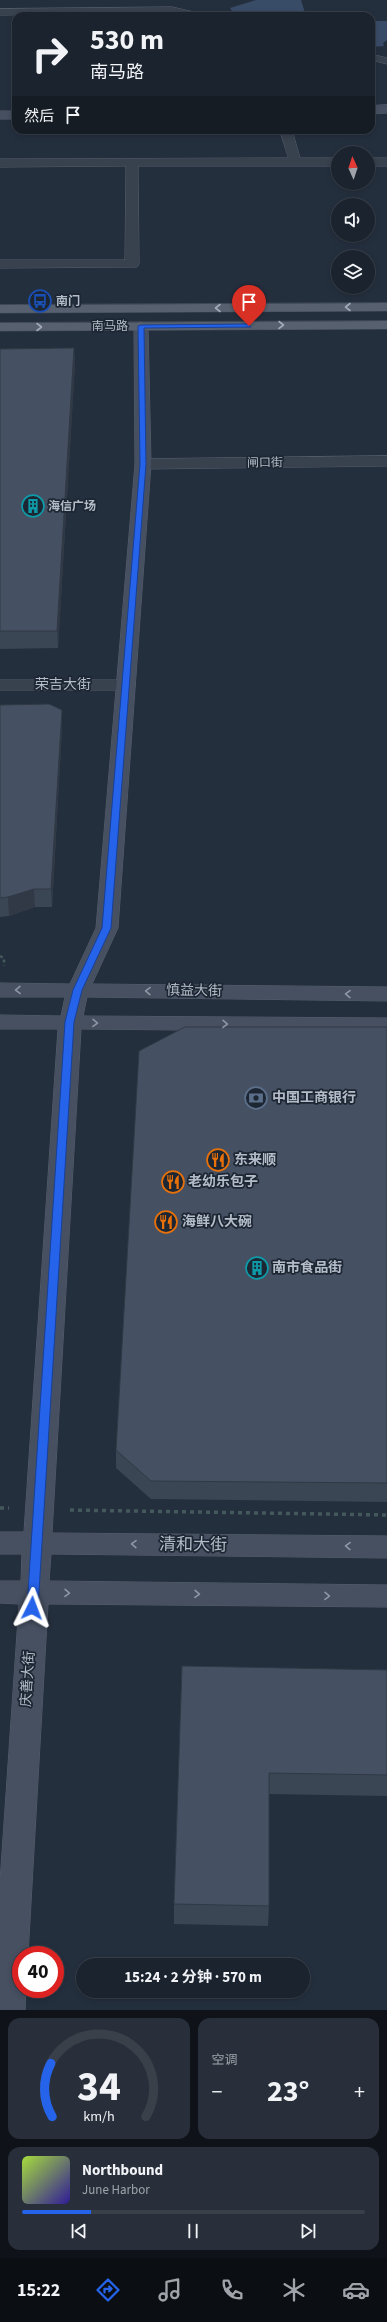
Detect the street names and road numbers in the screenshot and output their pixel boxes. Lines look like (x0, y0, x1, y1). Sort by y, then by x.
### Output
street label: 南马路 (92, 318, 128, 335)
street label: 闸口街 (247, 454, 283, 472)
street label: 荣吉大街 (35, 675, 91, 695)
street label: 慎益大街 (166, 981, 222, 1001)
street label: 清和大街 (159, 1532, 227, 1558)
street label: 庆善大街 (16, 1650, 40, 1708)

